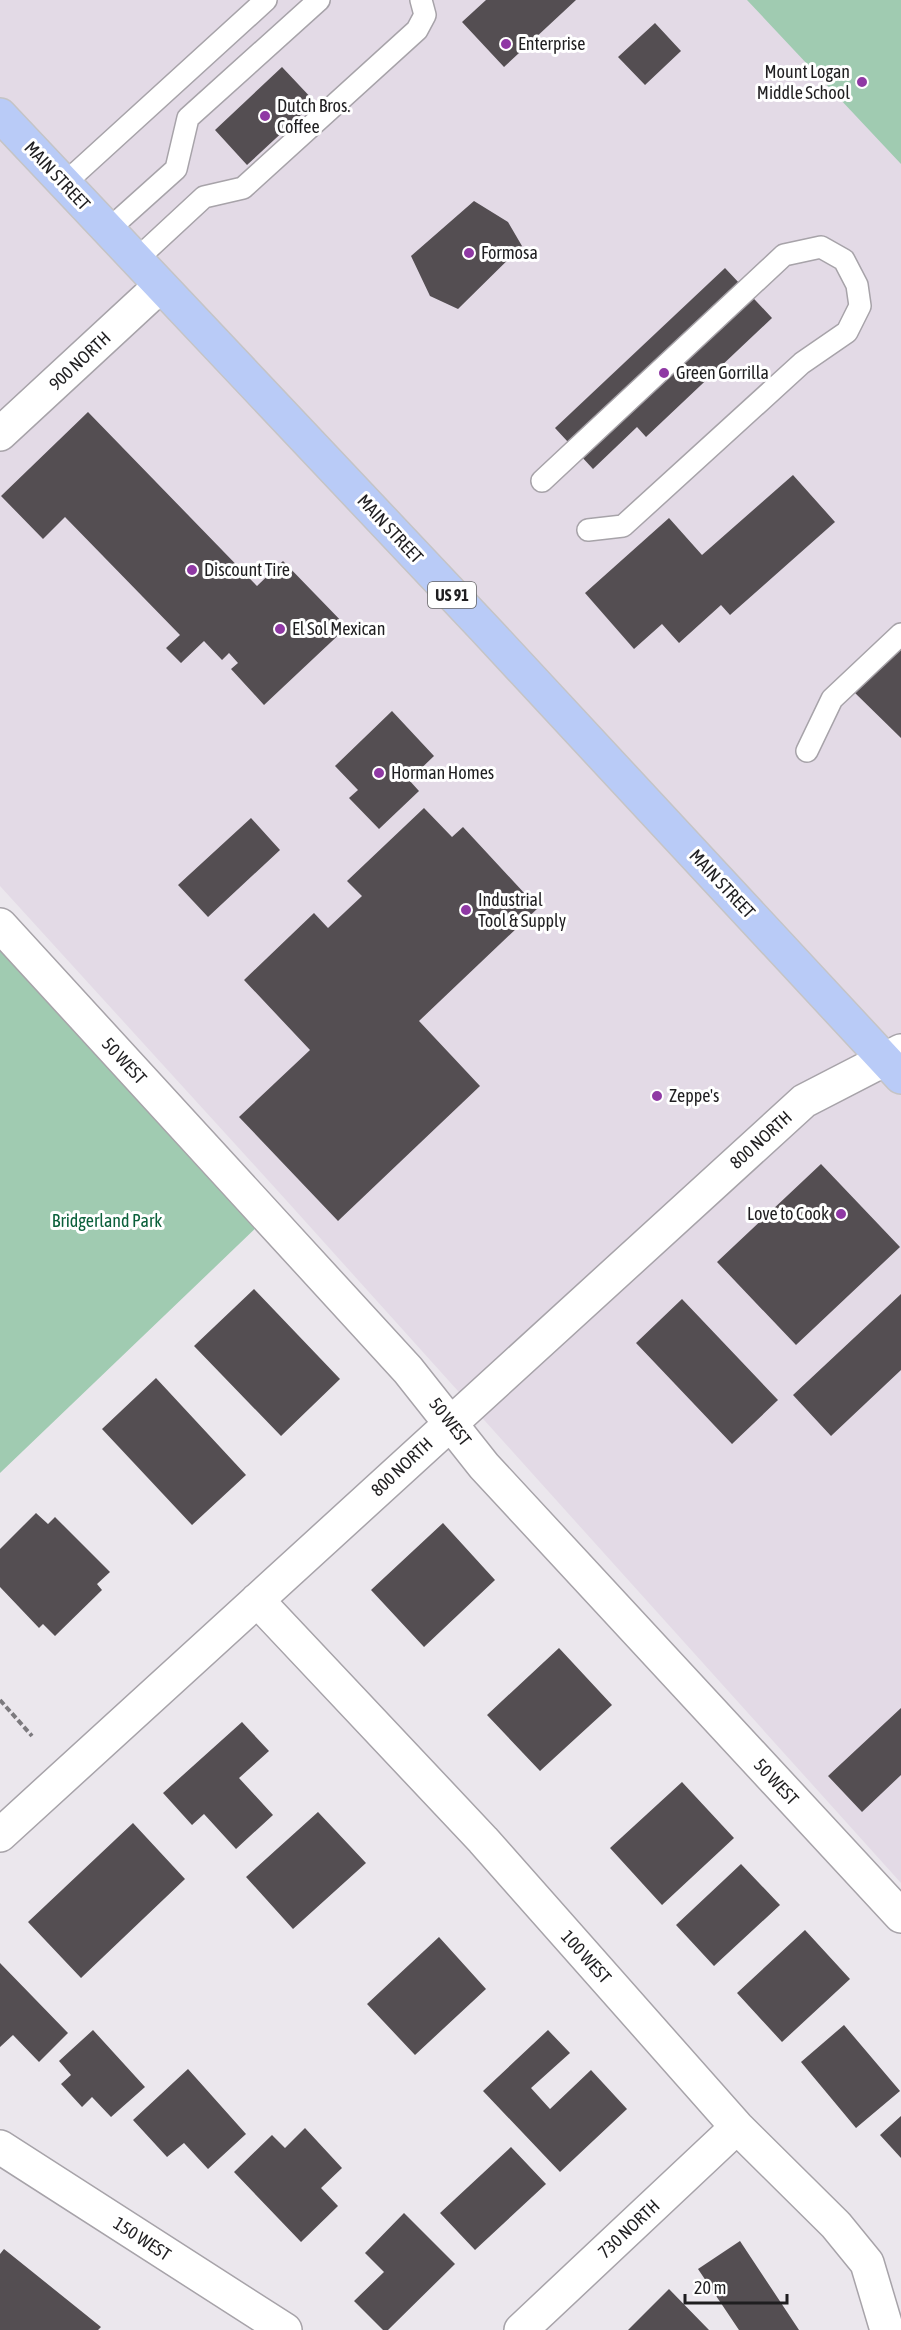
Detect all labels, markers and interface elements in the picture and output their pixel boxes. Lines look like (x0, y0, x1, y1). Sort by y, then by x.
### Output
place label: Enterprise (518, 33, 585, 54)
marker: Enterprise (499, 37, 513, 51)
place label: Mount Logan Middle School (757, 61, 850, 103)
marker: Mount Logan Middle School (855, 75, 869, 89)
place label: Dutch Bros. Coffee (277, 95, 351, 137)
marker: Dutch Bros. Coffee (258, 109, 272, 123)
street label: MAIN STREET (20, 137, 95, 214)
place label: Formosa (481, 242, 538, 263)
marker: Formosa (462, 246, 476, 260)
street label: 900 NORTH (45, 327, 115, 394)
place label: Green Gorrilla (676, 362, 769, 383)
marker: Green Gorrilla (657, 366, 671, 380)
street label: MAIN STREET (353, 490, 428, 567)
place label: Discount Tire (204, 559, 290, 580)
marker: Discount Tire (185, 563, 199, 577)
road number: US 91 (428, 582, 476, 608)
place label: El Sol Mexican (292, 618, 385, 639)
marker: El Sol Mexican (273, 622, 287, 636)
place label: Horman Homes (391, 762, 494, 783)
marker: Horman Homes (372, 766, 386, 780)
street label: MAIN STREET (685, 845, 760, 922)
place label: Industrial Tool & Supply (478, 889, 566, 931)
marker: Industrial Tool & Supply (459, 903, 473, 917)
street label: 50 WEST (98, 1033, 151, 1088)
place label: Zeppe's (669, 1085, 719, 1106)
marker: Zeppe's (650, 1089, 664, 1103)
street label: 800 NORTH (725, 1106, 796, 1173)
place label: Love to Cook (747, 1203, 829, 1224)
marker: Love to Cook (834, 1207, 848, 1221)
park label: Bridgerland Park (52, 1210, 162, 1231)
street label: 50 WEST (425, 1393, 476, 1450)
street label: 800 NORTH (367, 1433, 437, 1500)
street label: 50 WEST (750, 1754, 803, 1809)
street label: 100 WEST (557, 1926, 616, 1988)
street label: 730 NORTH (594, 2195, 664, 2262)
street label: 150 WEST (110, 2212, 175, 2265)
scale bar (685, 2267, 787, 2305)
text: 20 m (694, 2277, 726, 2298)

